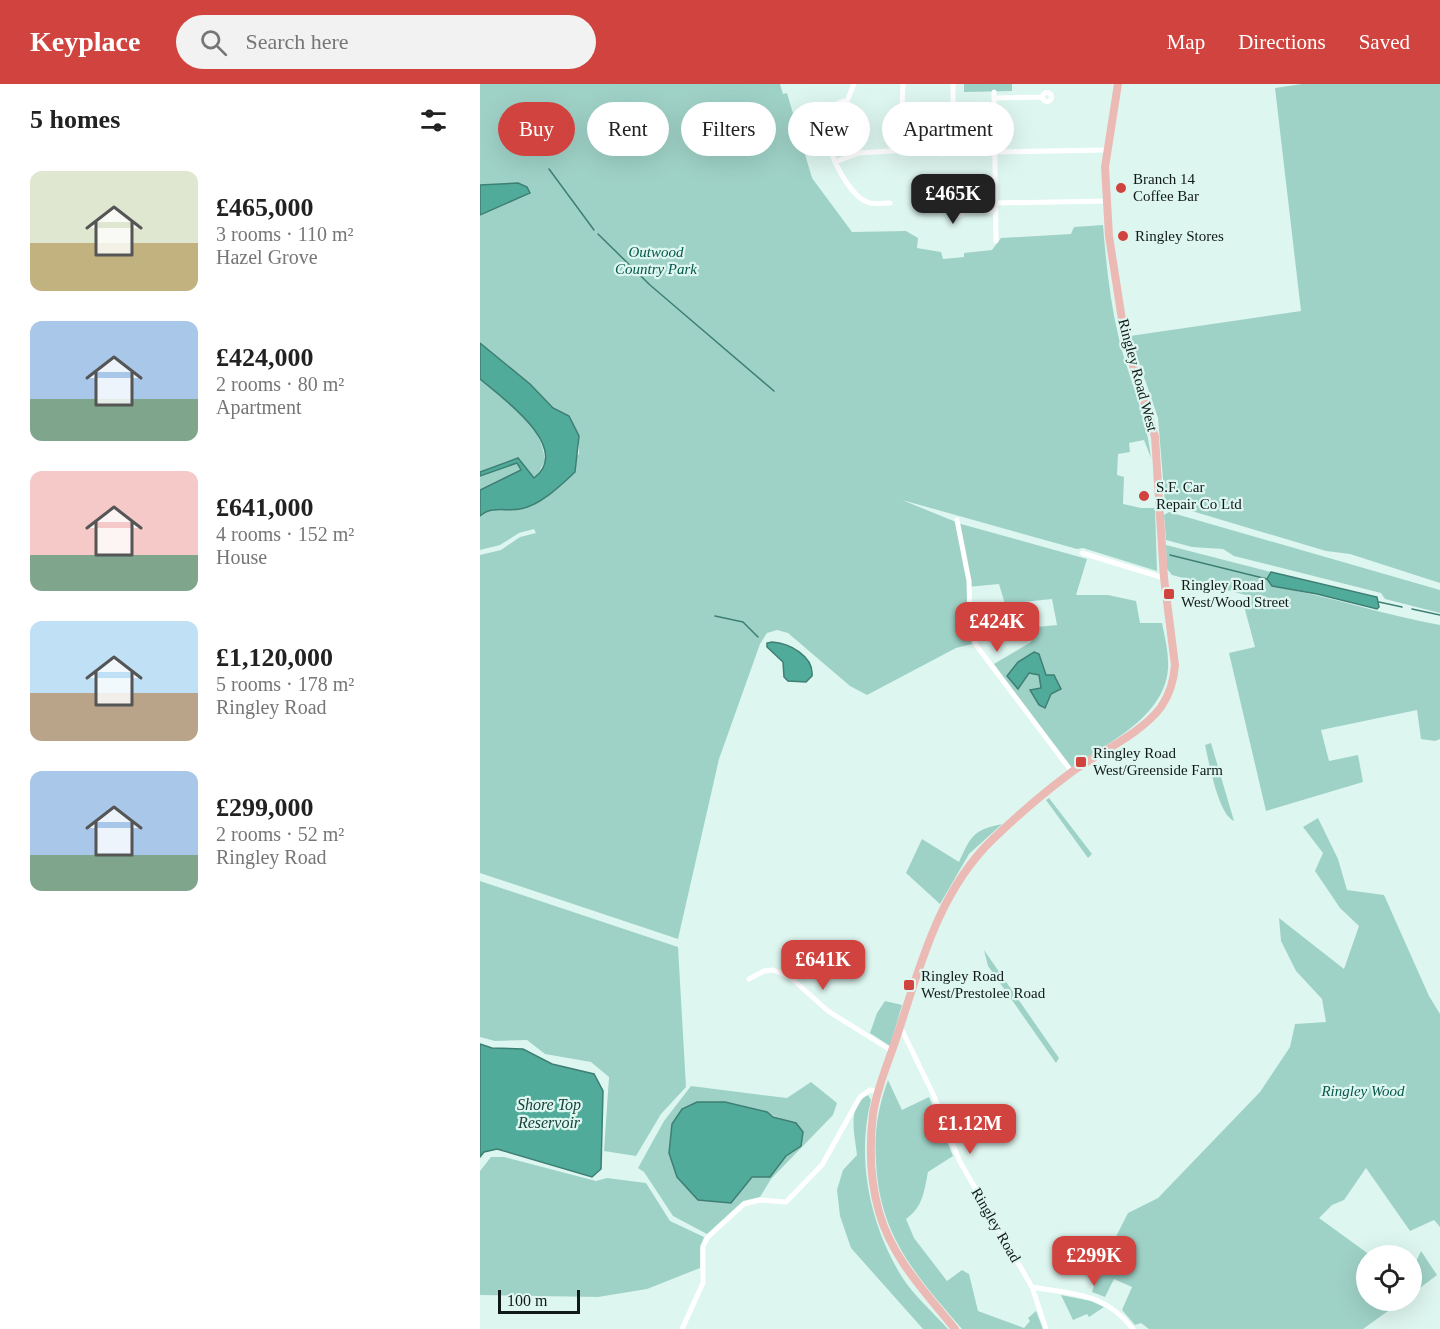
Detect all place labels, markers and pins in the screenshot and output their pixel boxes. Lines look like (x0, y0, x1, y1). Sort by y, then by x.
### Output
place label: Branch 14 Coffee Bar (1133, 171, 1199, 204)
pin: £465K (911, 174, 995, 225)
marker: Branch 14 Coffee Bar (1114, 181, 1128, 195)
place label: Ringley Stores (1135, 228, 1224, 244)
marker: Ringley Stores (1116, 229, 1130, 243)
place label: S.F. Car Repair Co Ltd (1156, 479, 1242, 512)
marker: S.F. Car Repair Co Ltd (1137, 489, 1151, 503)
place label: Ringley Road West/Wood Street (1181, 577, 1290, 610)
marker: Ringley Road West/Wood Street (1162, 587, 1176, 601)
pin: £424K (955, 602, 1039, 653)
place label: Ringley Road West/Greenside Farm (1093, 745, 1223, 778)
marker: Ringley Road West/Greenside Farm (1074, 755, 1088, 769)
pin: £641K (781, 940, 865, 991)
place label: Ringley Road West/Prestolee Road (921, 968, 1046, 1001)
marker: Ringley Road West/Prestolee Road (902, 978, 916, 992)
pin: £1.12M (921, 1104, 1019, 1155)
pin: £299K (1052, 1236, 1136, 1287)

